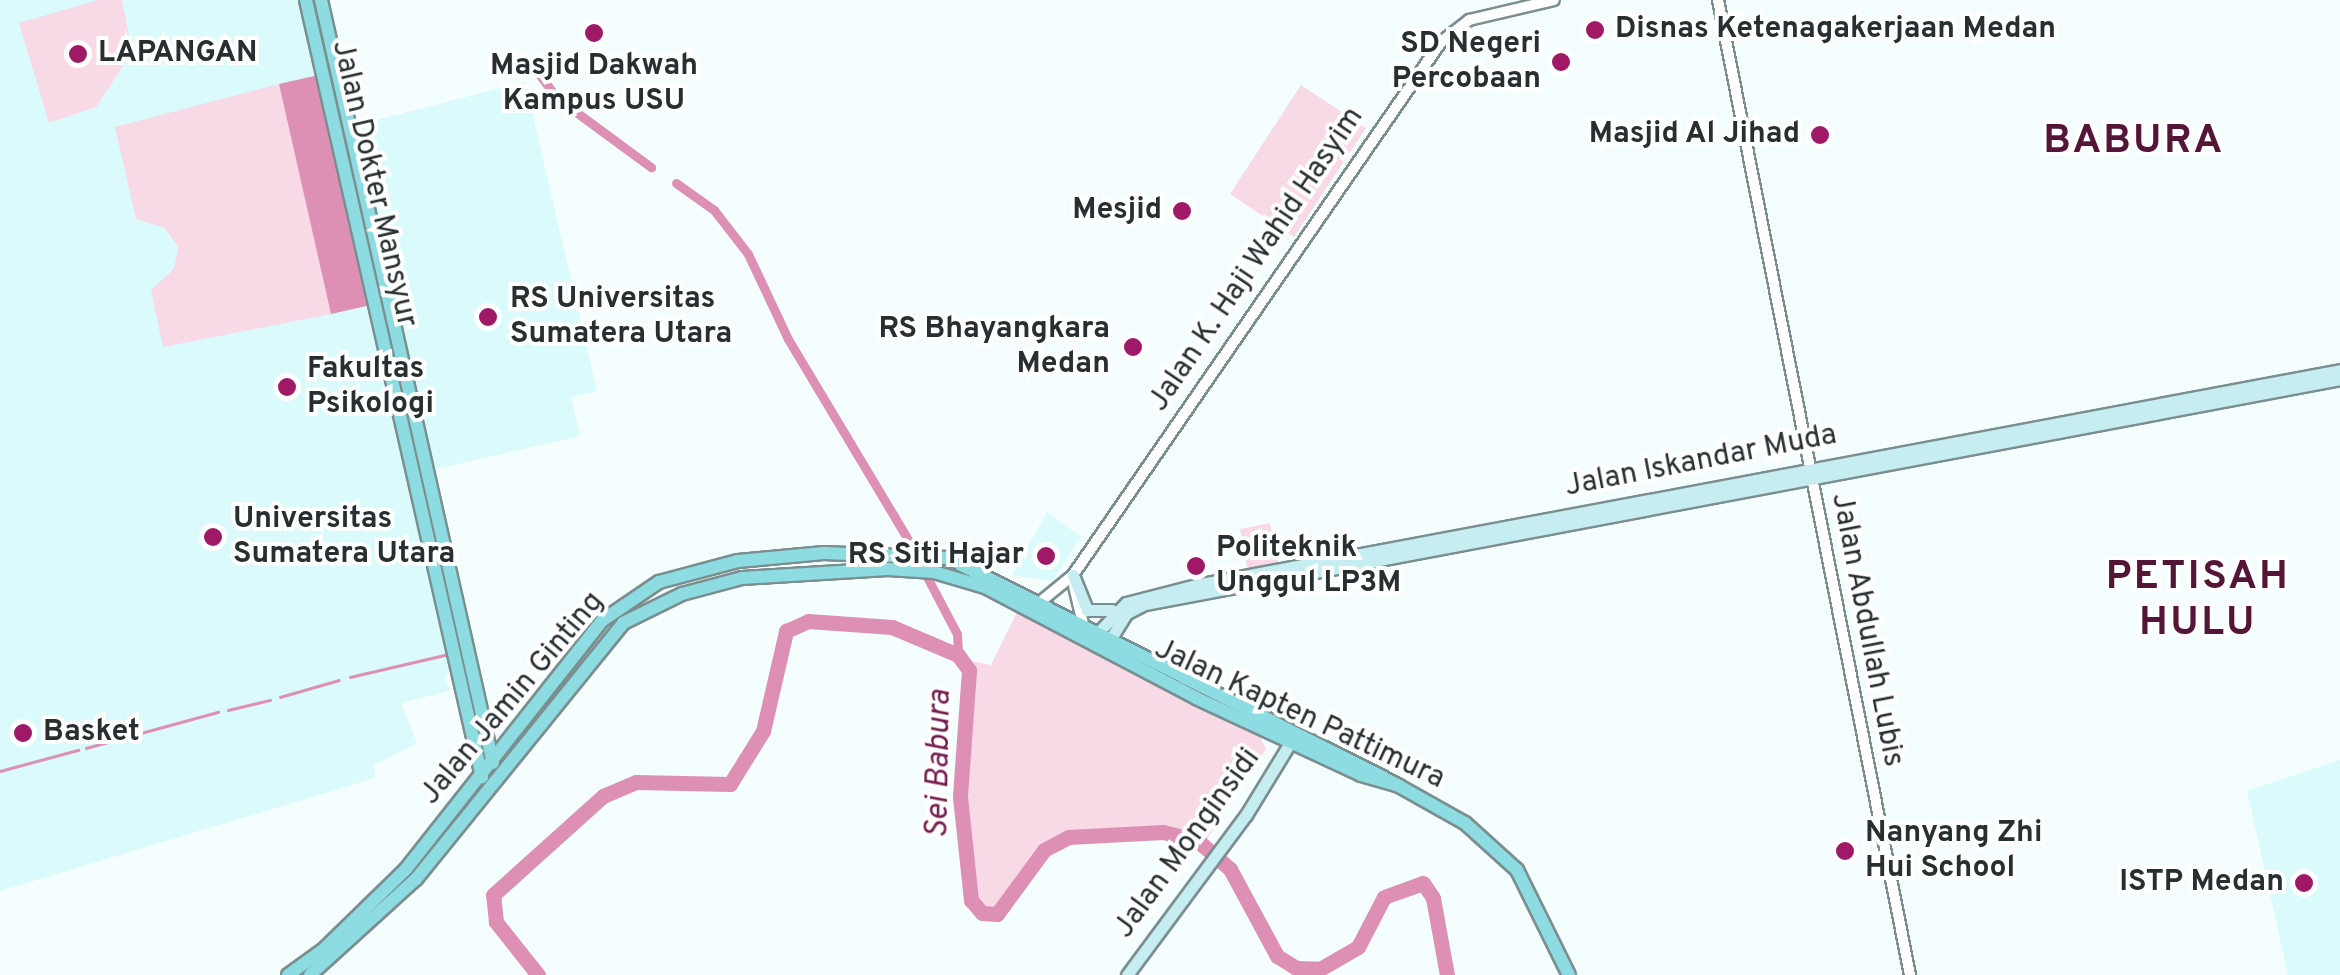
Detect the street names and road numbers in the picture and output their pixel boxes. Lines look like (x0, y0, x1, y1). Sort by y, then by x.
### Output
street label: Jalan Dokter Mansyur (322, 37, 424, 331)
street label: Jalan K. Haji Wahid Hasyim (1141, 101, 1373, 419)
street label: Jalan Iskandar Muda (1562, 418, 1840, 506)
street label: Jalan Abdullah Lubis (1822, 490, 1910, 770)
street label: Jalan Jamin Ginting (413, 585, 613, 813)
street label: Jalan Kapten Pattimura (1148, 632, 1450, 798)
street label: Jalan Monginsidi (1107, 742, 1269, 946)

